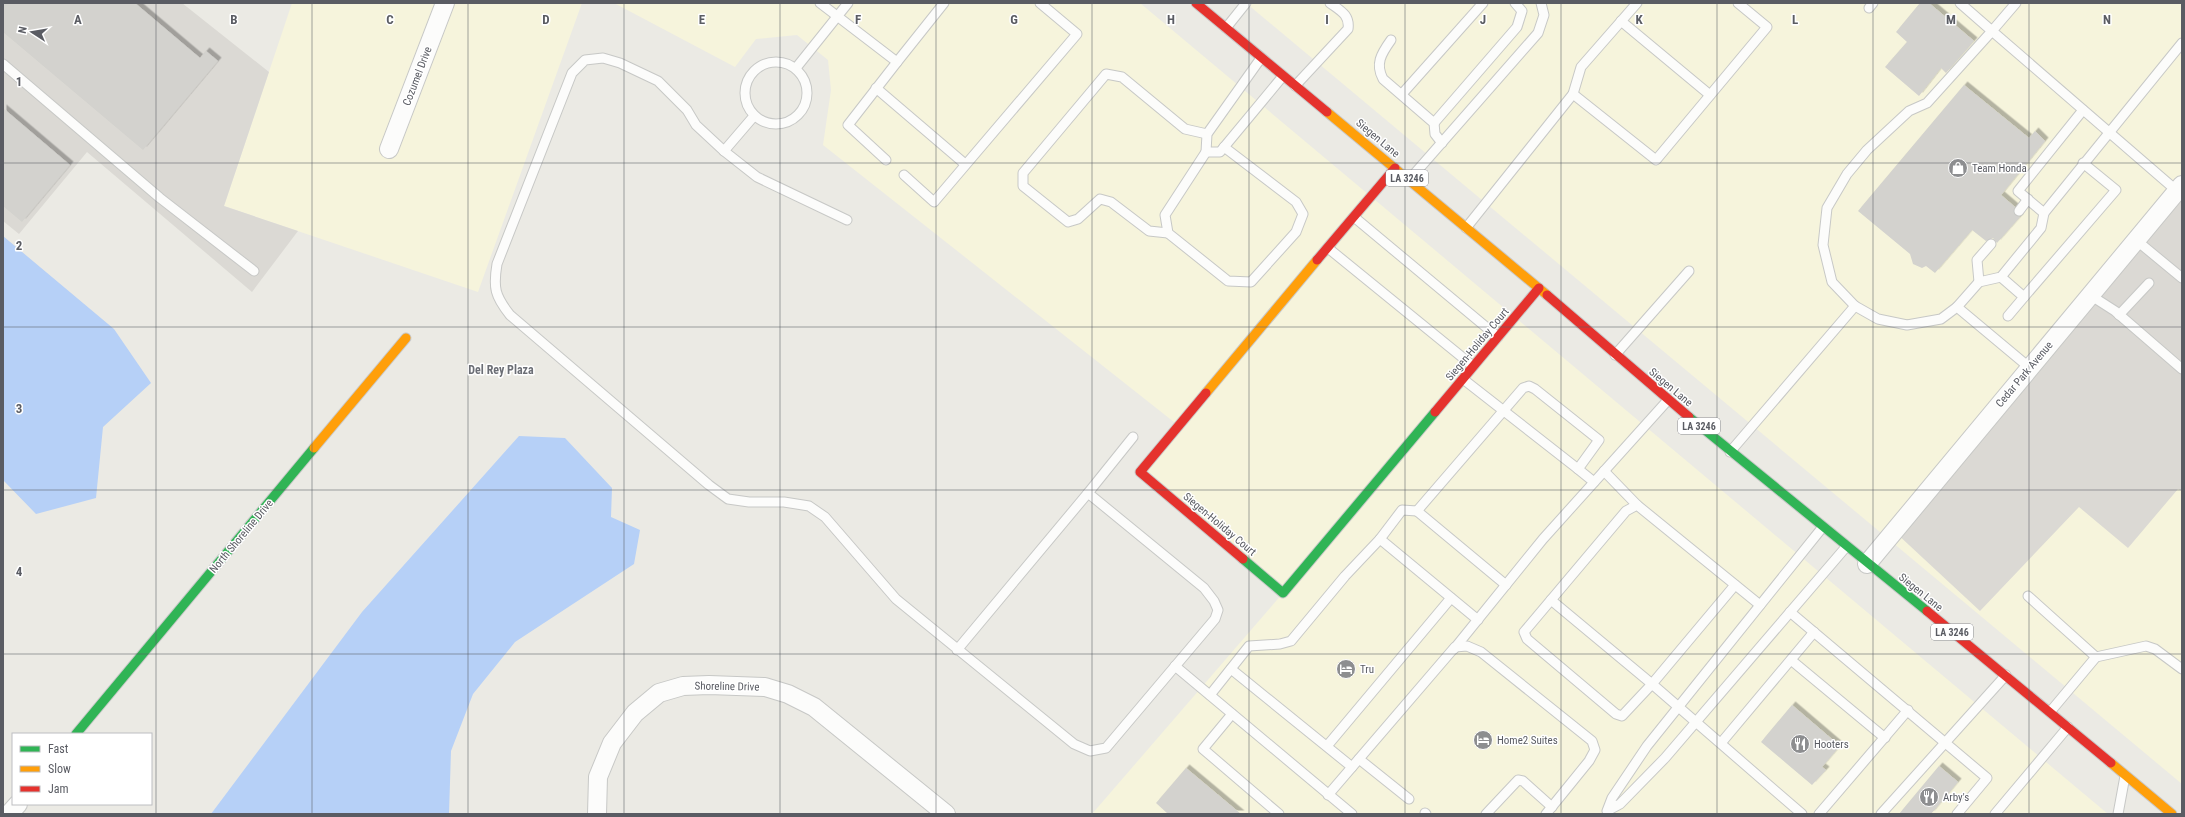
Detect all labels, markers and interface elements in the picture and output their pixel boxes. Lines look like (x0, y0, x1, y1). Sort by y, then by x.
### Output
north arrow (12, 12, 52, 52)
text: A (74, 12, 82, 27)
text: B (230, 12, 238, 27)
text: C (386, 12, 394, 27)
text: D (542, 12, 550, 27)
text: E (699, 12, 706, 27)
text: F (855, 12, 861, 27)
text: G (1010, 12, 1018, 27)
text: H (1167, 12, 1175, 27)
text: I (1325, 12, 1329, 27)
text: J (1480, 12, 1486, 27)
text: K (1635, 12, 1643, 27)
text: L (1792, 12, 1798, 27)
text: M (1946, 12, 1956, 27)
text: N (2103, 12, 2111, 27)
text: N (16, 25, 30, 35)
street label: Cozumel Drive (400, 45, 435, 108)
text: 1 (16, 74, 22, 89)
street label: Siegen Lane (1353, 116, 1402, 160)
shop icon: Team Honda (1947, 157, 1969, 179)
place label: Team Honda (1972, 162, 2027, 175)
road number: LA 3246 (1386, 170, 1428, 186)
text: 2 (16, 238, 23, 253)
street label: Siegen-Holiday Court (1443, 305, 1512, 383)
street label: Cedar Park Avenue (1993, 339, 2056, 410)
district label: Del Rey Plaza (468, 363, 534, 377)
street label: Siegen Lane (1646, 365, 1695, 409)
text: 3 (16, 401, 22, 416)
road number: LA 3246 (1678, 418, 1720, 434)
street label: Siegen-Holiday Court (1181, 490, 1259, 559)
street label: North Shoreline Drive (207, 497, 276, 576)
text: 4 (16, 564, 23, 579)
street label: Siegen Lane (1896, 571, 1945, 614)
road number: LA 3246 (1931, 624, 1973, 640)
hotel icon: Tru (1335, 658, 1357, 680)
place label: Tru (1360, 663, 1374, 676)
street label: Shoreline Drive (694, 679, 760, 694)
hotel icon: Home2 Suites (1472, 729, 1494, 751)
legend (12, 733, 152, 805)
restaurant icon: Hooters (1789, 733, 1811, 755)
place label: Home2 Suites (1497, 734, 1558, 747)
place label: Hooters (1814, 738, 1849, 751)
text: Fast (48, 742, 69, 756)
text: Slow (48, 762, 71, 776)
text: Jam (48, 782, 69, 796)
restaurant icon: Arby's (1918, 786, 1940, 808)
place label: Arby's (1943, 791, 1969, 804)

